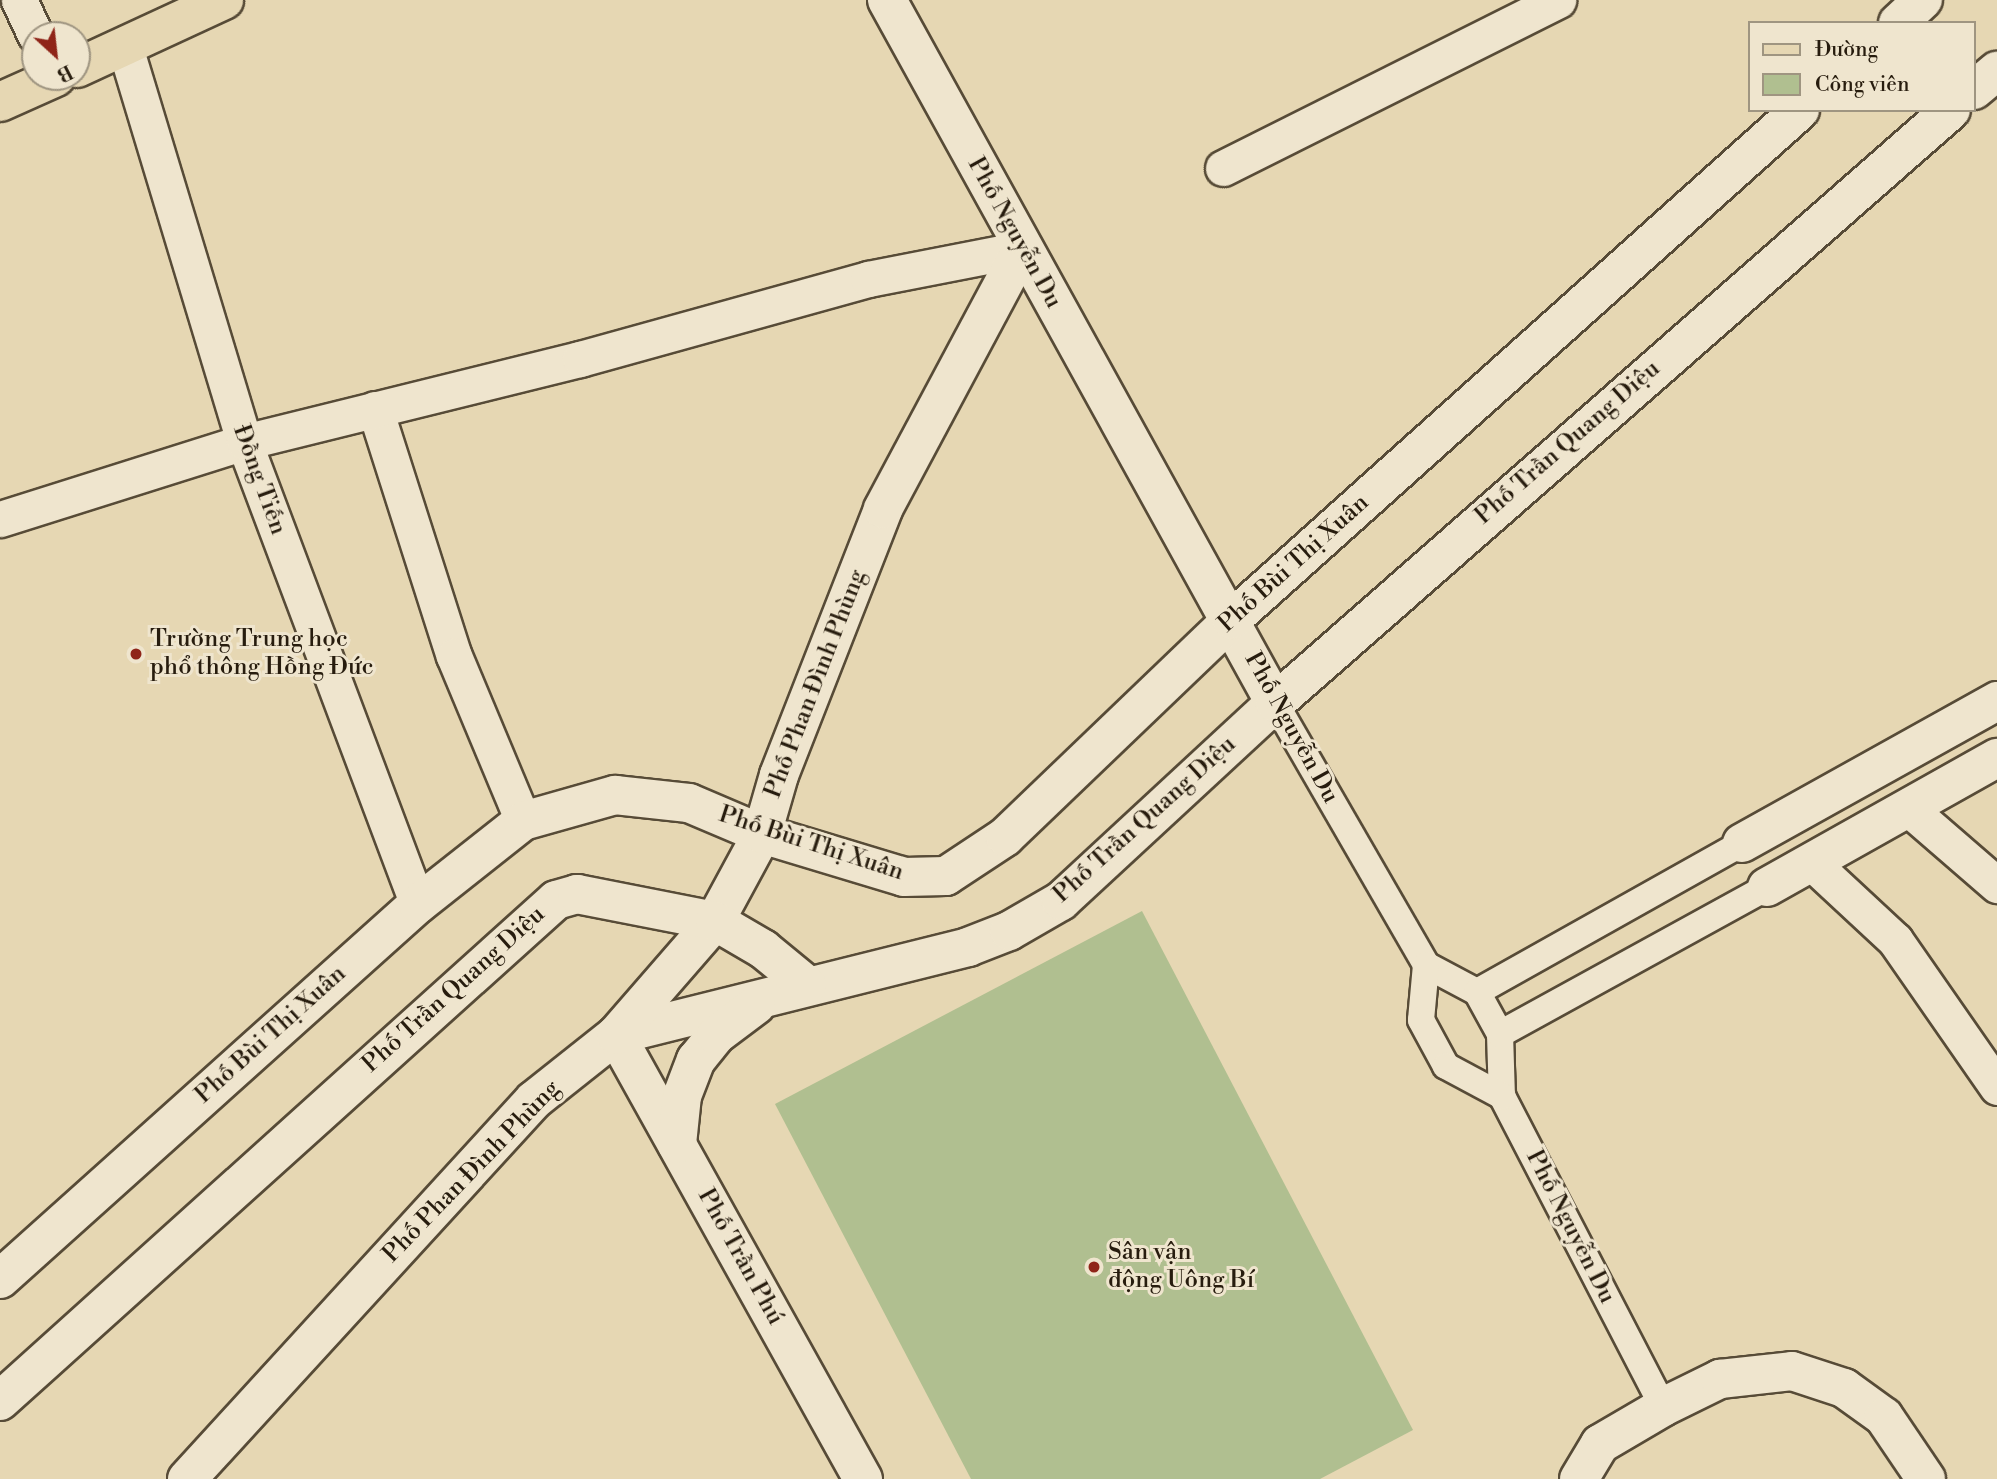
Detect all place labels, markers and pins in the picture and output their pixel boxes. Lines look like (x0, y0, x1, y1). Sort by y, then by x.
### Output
place label: Trường Trung học phổ thông Hồng Đức (150, 626, 374, 682)
marker: Trường Trung học phổ thông Hồng Đức (128, 646, 144, 662)
place label: Sân vận động Uông Bí (1108, 1239, 1254, 1295)
marker: Sân vận động Uông Bí (1086, 1259, 1102, 1275)

